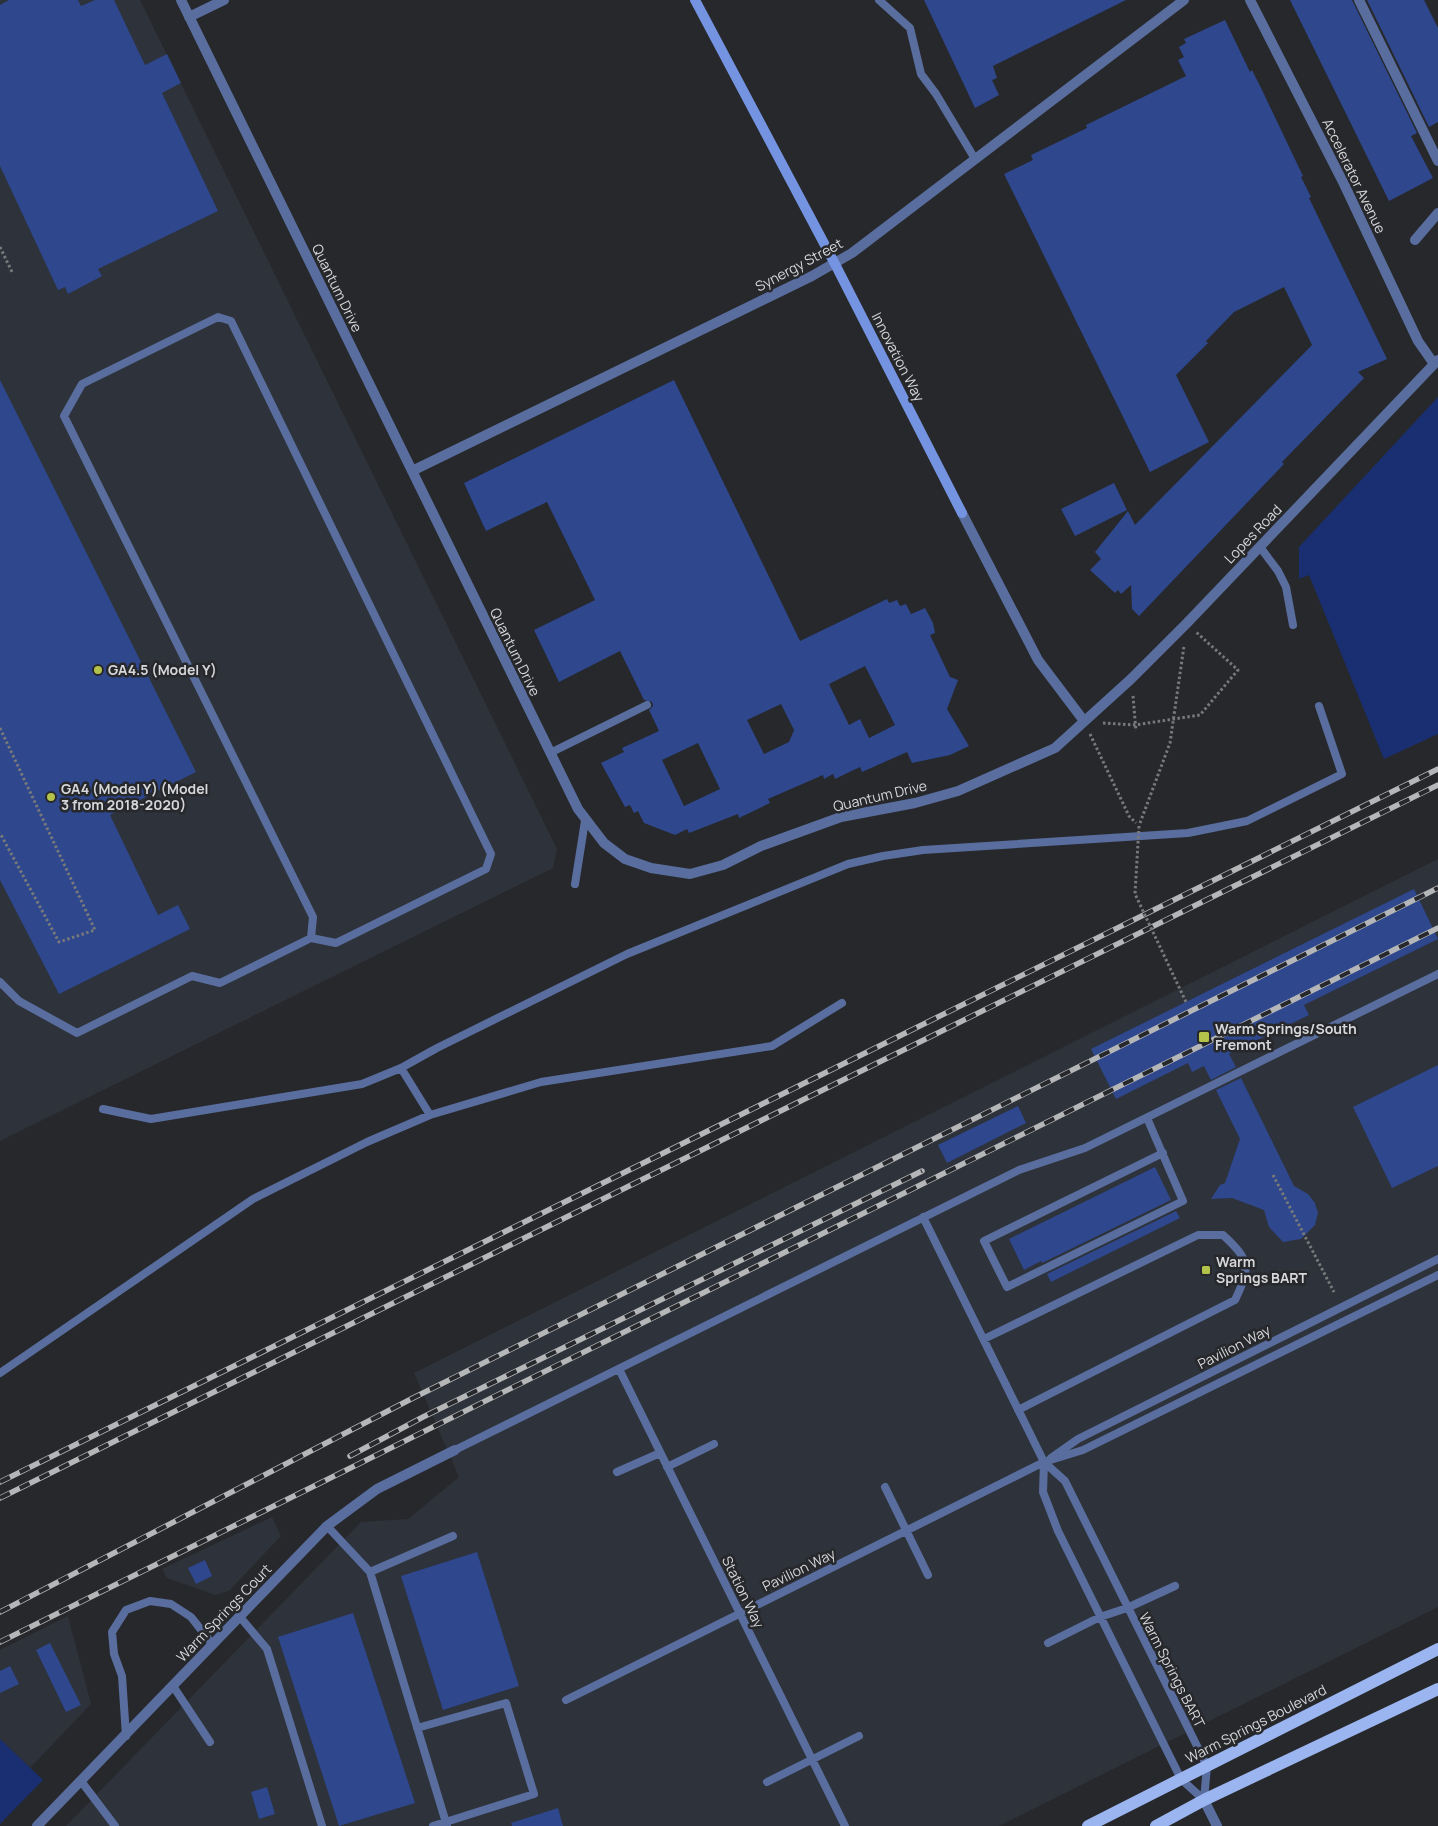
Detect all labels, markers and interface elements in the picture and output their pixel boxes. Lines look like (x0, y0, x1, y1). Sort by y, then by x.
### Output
street label: Accelerator Avenue (1318, 115, 1390, 236)
street label: Synergy Street (752, 233, 846, 296)
street label: Quantum Drive (308, 241, 367, 335)
street label: Innovation Way (868, 309, 929, 405)
street label: Lopes Road (1220, 500, 1286, 567)
street label: Quantum Drive (486, 605, 545, 699)
place label: GA4.5 (Model Y) (108, 660, 217, 679)
marker: GA4.5 (Model Y) (92, 664, 104, 676)
street label: Quantum Drive (831, 775, 929, 816)
place label: GA4 (Model Y) (Model 3 from 2018-2020) (61, 779, 209, 814)
marker: GA4 (Model Y) (Model 3 from 2018-2020) (45, 791, 57, 803)
place label: Warm Springs/South Fremont (1215, 1019, 1357, 1054)
marker: Warm Springs/South Fremont (1197, 1030, 1211, 1044)
place label: Warm Springs BART (1216, 1252, 1308, 1287)
marker: Warm Springs BART (1200, 1264, 1212, 1276)
street label: Pavilion Way (1194, 1320, 1274, 1373)
street label: Pavilion Way (759, 1543, 839, 1595)
street label: Station Way (718, 1553, 769, 1631)
street label: Warm Springs Court (172, 1559, 276, 1666)
street label: Warm Springs BART (1135, 1609, 1210, 1731)
street label: Warm Springs Boulevard (1182, 1680, 1330, 1767)

